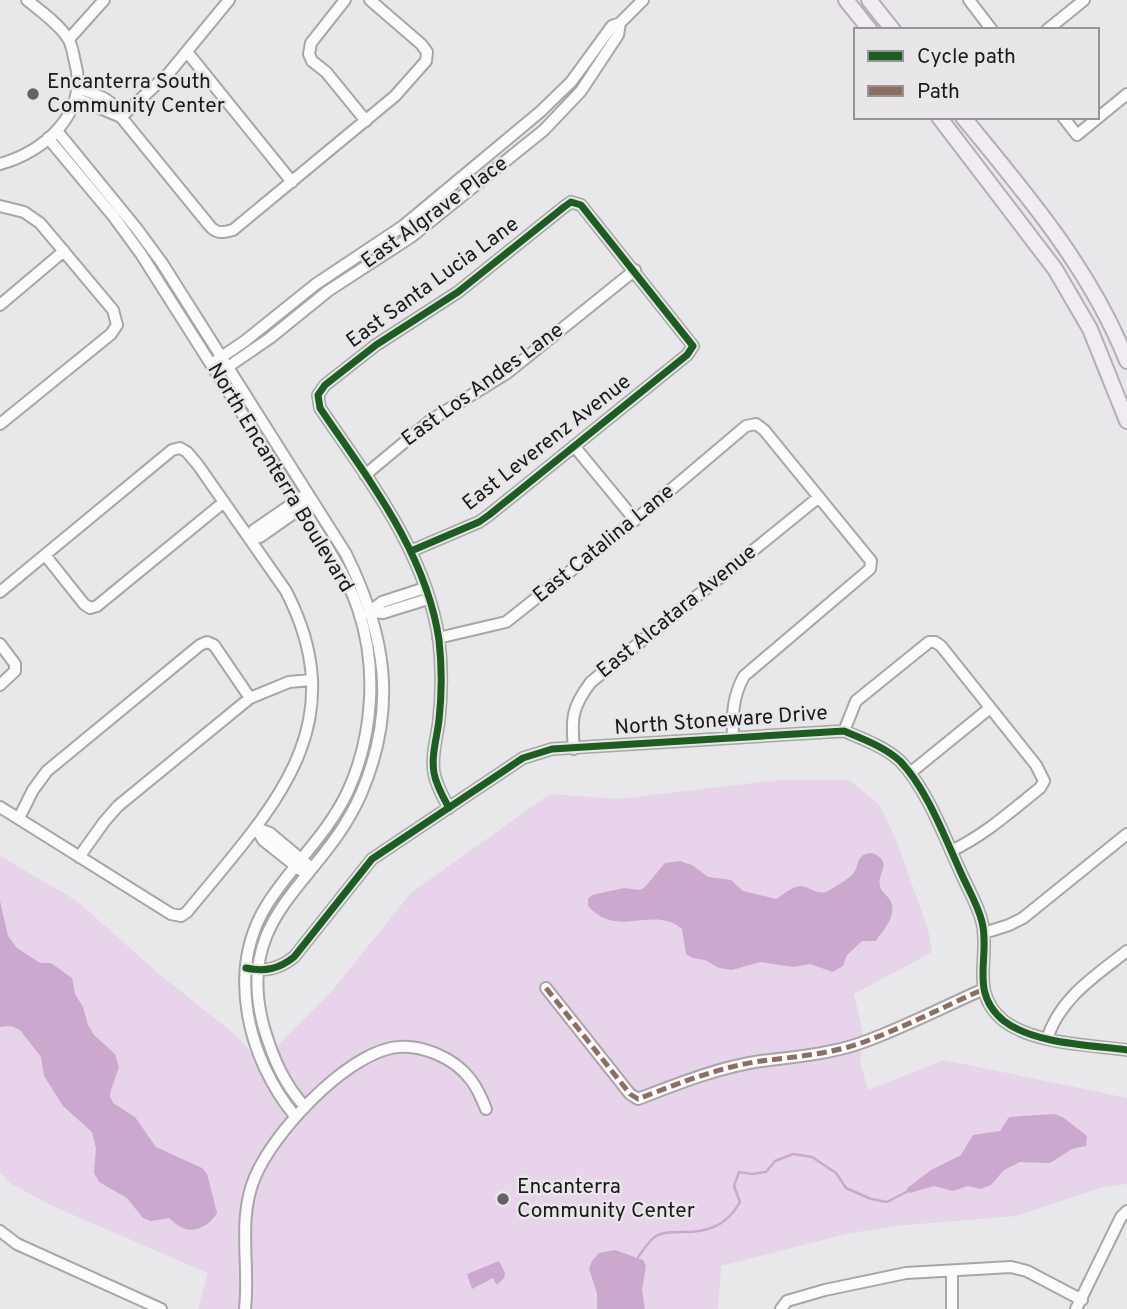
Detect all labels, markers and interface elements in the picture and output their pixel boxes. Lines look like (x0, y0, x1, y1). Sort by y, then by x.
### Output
legend (854, 28, 1099, 119)
text: Cycle path (917, 44, 1016, 71)
place label: Encanterra South Community Center (47, 69, 225, 120)
text: Path (917, 79, 960, 106)
marker: Encanterra South Community Center (25, 86, 41, 102)
street label: East Algrave Place (356, 151, 514, 275)
street label: East Santa Lucia Lane (341, 211, 525, 355)
street label: East Los Andes Lane (397, 317, 569, 453)
street label: North Encanterra Boulevard (201, 358, 359, 598)
street label: East Leverenz Avenue (457, 369, 637, 517)
street label: East Catalina Lane (528, 479, 680, 609)
street label: East Alcatara Avenue (592, 539, 762, 685)
street label: North Stoneware Drive (613, 700, 829, 742)
place label: Encanterra Community Center (517, 1174, 695, 1225)
marker: Encanterra Community Center (495, 1191, 511, 1207)

